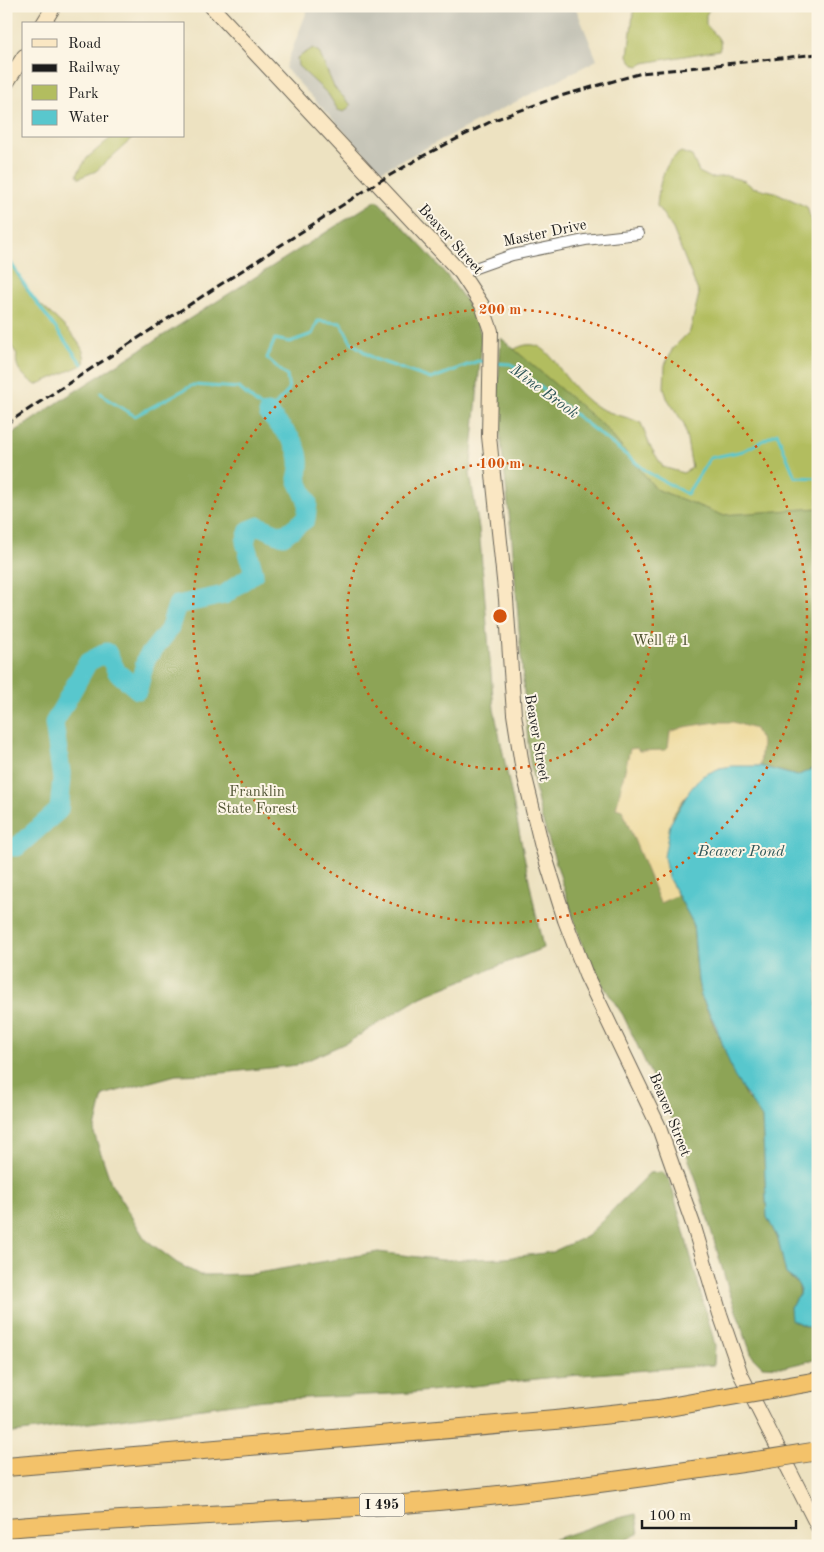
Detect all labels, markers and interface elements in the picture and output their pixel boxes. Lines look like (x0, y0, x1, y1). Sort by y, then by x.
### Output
legend (22, 22, 185, 138)
text: Road (68, 37, 102, 52)
text: Railway (68, 61, 121, 76)
text: Park (68, 87, 99, 102)
text: Water (68, 111, 109, 126)
street label: Beaver Street (415, 202, 485, 278)
street label: Master Drive (502, 218, 588, 250)
text: 200 m (479, 303, 521, 318)
water label: Mine Brook (506, 361, 581, 422)
text: 100 m (479, 457, 521, 472)
centre of rings (491, 607, 509, 625)
park label: Well # 1 (633, 634, 689, 649)
street label: Beaver Street (521, 693, 551, 783)
park label: Franklin State Forest (217, 785, 297, 817)
water label: Beaver Pond (697, 844, 785, 860)
street label: Beaver Street (645, 1071, 693, 1159)
road number: I 495 (360, 1494, 404, 1516)
scale bar (642, 1497, 795, 1529)
text: 100 m (649, 1509, 691, 1524)

